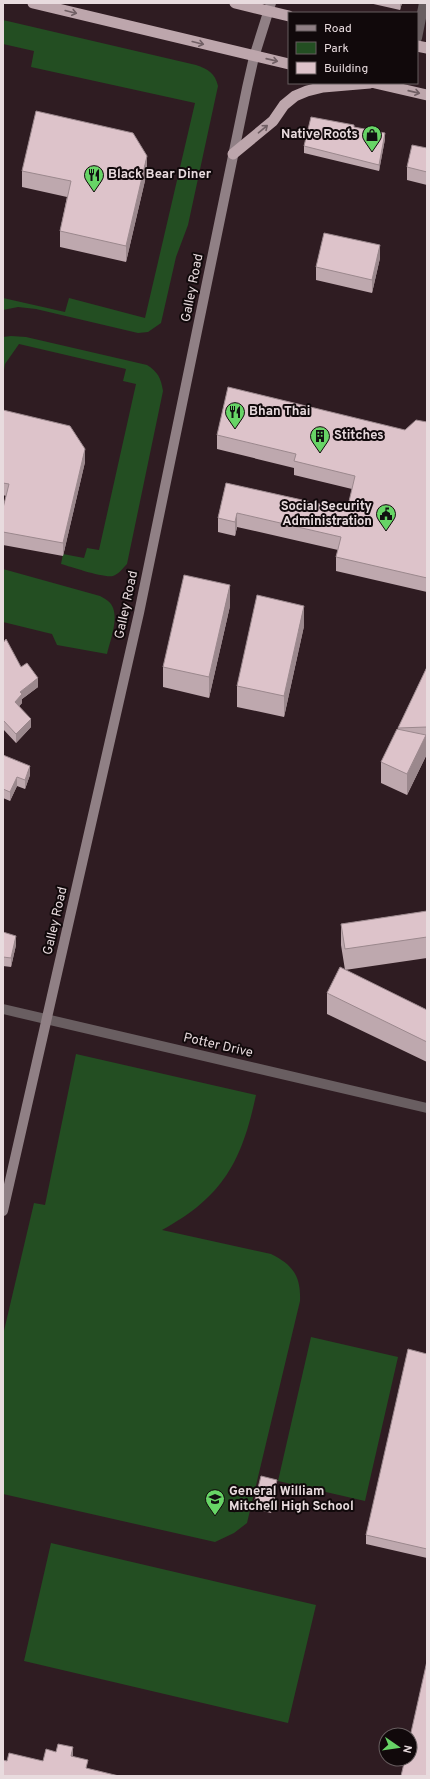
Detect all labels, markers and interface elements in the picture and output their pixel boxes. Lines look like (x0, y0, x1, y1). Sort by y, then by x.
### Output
one-way arrow (65, 9, 78, 17)
legend (288, 12, 418, 84)
text: Road (324, 21, 352, 37)
one-way arrow (191, 40, 204, 47)
text: Park (324, 41, 349, 57)
one-way arrow (265, 57, 278, 65)
text: Building (324, 61, 368, 77)
one-way arrow (408, 89, 421, 97)
shop icon: Native Roots (361, 124, 383, 152)
one-way arrow (258, 125, 269, 134)
place label: Native Roots (281, 127, 358, 143)
restaurant icon: Black Bear Diner (83, 164, 105, 192)
place label: Black Bear Diner (108, 167, 212, 183)
street label: Galley Road (179, 252, 207, 324)
restaurant icon: Bhan Thai (224, 401, 246, 429)
place label: Bhan Thai (249, 404, 310, 420)
building icon: Stitches (309, 425, 331, 453)
place label: Stitches (334, 428, 384, 444)
place label: Social Security Administration (281, 499, 373, 530)
public building icon: Social Security Administration (375, 503, 397, 531)
street label: Galley Road (112, 569, 142, 641)
street label: Galley Road (40, 885, 72, 957)
street label: Potter Drive (182, 1030, 254, 1062)
place label: General William Mitchell High School (229, 1484, 354, 1515)
school or university icon: General William Mitchell High School (204, 1488, 226, 1516)
north arrow (378, 1727, 418, 1767)
text: N (399, 1744, 414, 1754)

